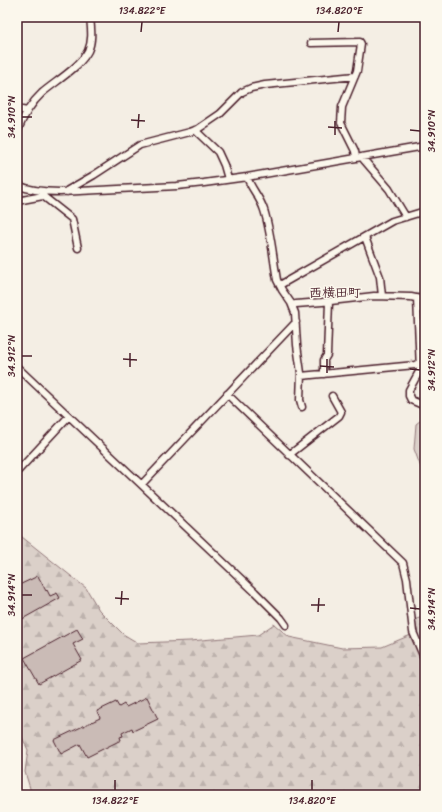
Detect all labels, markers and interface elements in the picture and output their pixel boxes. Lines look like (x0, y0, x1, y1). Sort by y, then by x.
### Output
text: 134.822°E (119, 2, 167, 20)
text: 134.820°E (316, 2, 364, 20)
text: 34.910°N (3, 96, 21, 138)
text: 34.910°N (423, 110, 441, 152)
district label: 西横田町 (309, 281, 361, 304)
text: 34.912°N (3, 335, 21, 377)
text: 34.912°N (423, 349, 441, 391)
text: 34.914°N (3, 574, 21, 616)
text: 34.914°N (423, 588, 441, 630)
text: 134.822°E (92, 792, 140, 810)
text: 134.820°E (289, 792, 337, 810)

